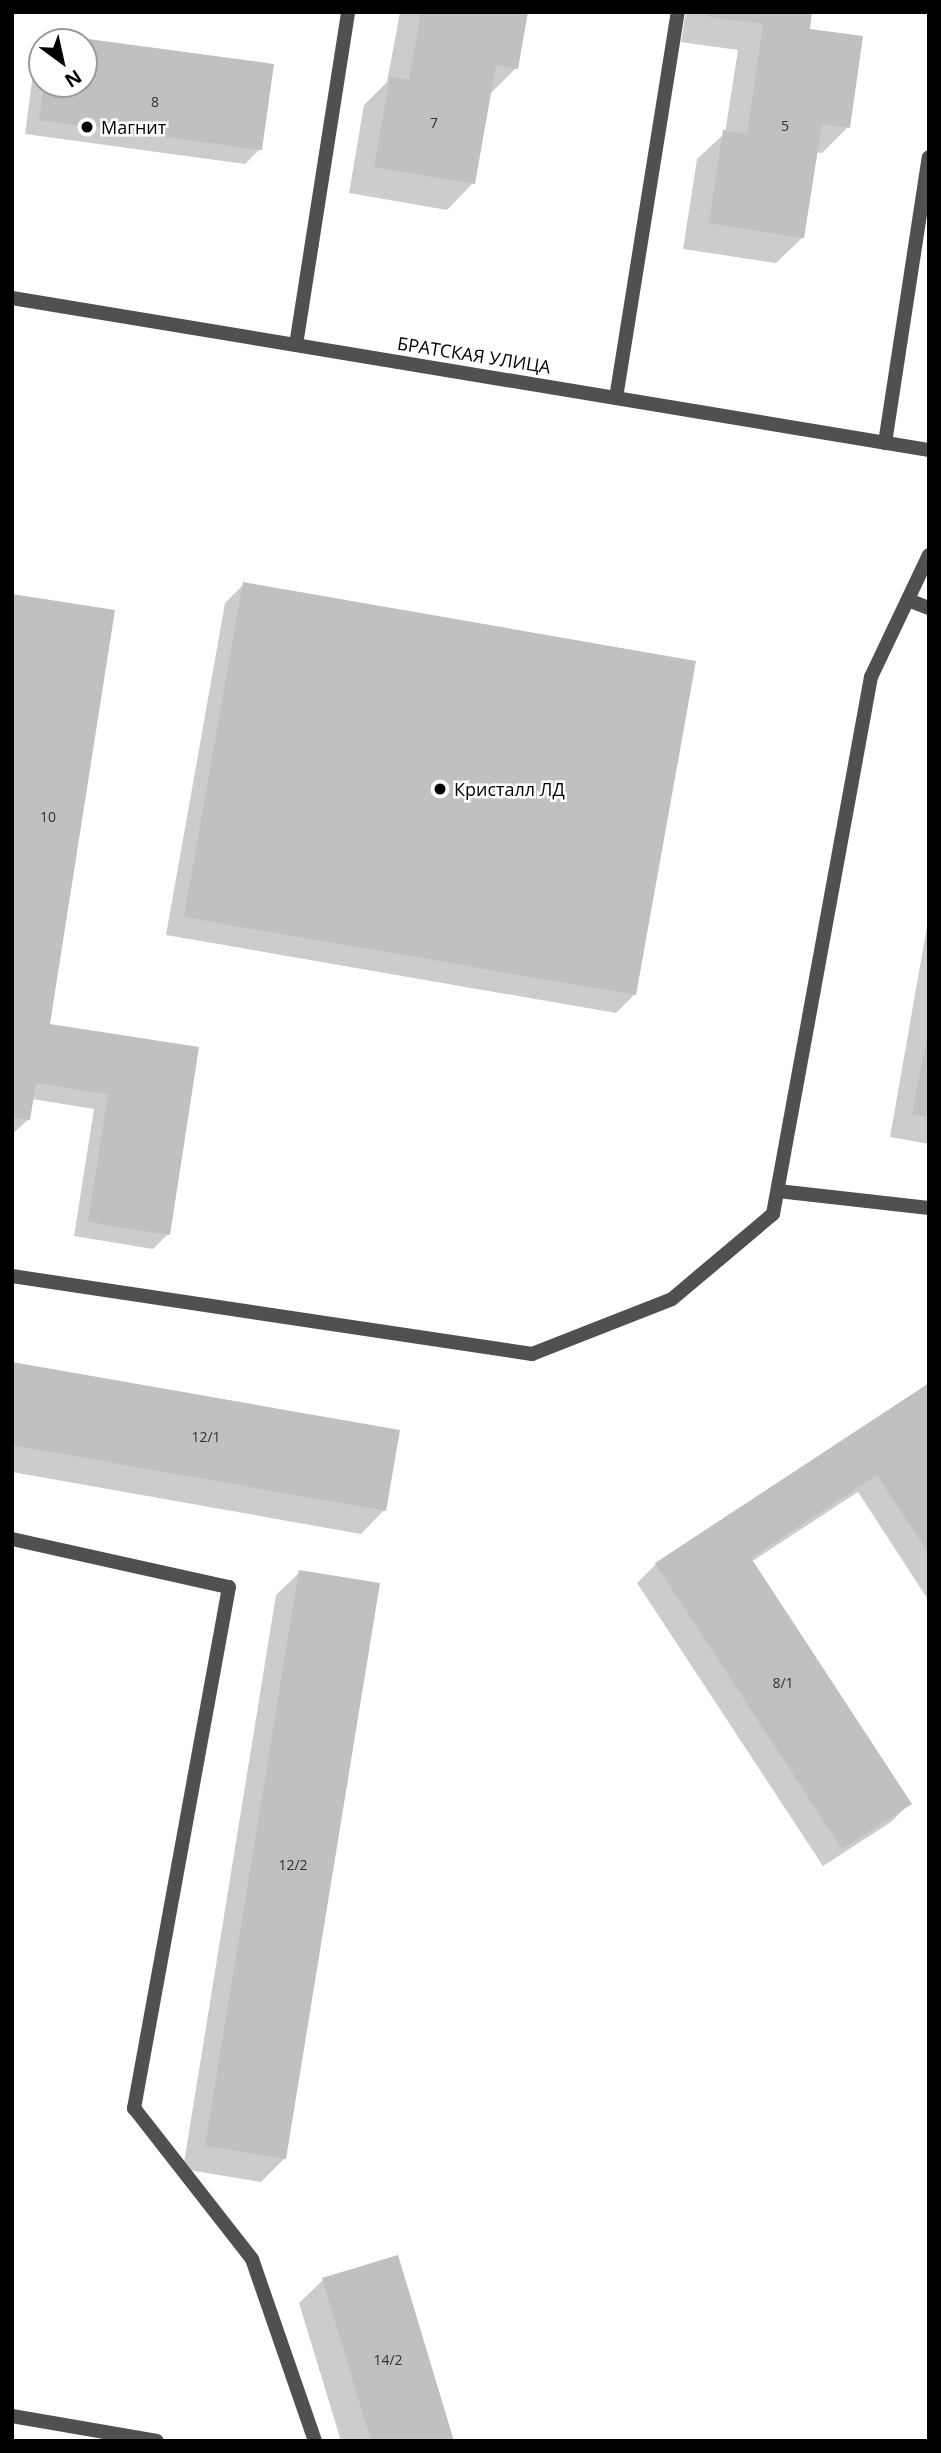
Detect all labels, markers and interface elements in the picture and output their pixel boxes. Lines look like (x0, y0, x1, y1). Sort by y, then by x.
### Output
north arrow (28, 28, 98, 98)
text: N (60, 64, 87, 94)
house number: 8 (151, 94, 159, 110)
house number: 7 (430, 115, 438, 131)
place label: Магнит (101, 116, 166, 138)
house number: 5 (781, 118, 789, 134)
marker: Магнит (79, 119, 95, 135)
street label: БРАТСКАЯ УЛИЦА (396, 332, 552, 378)
place label: Кристалл ЛД (454, 778, 565, 800)
marker: Кристалл ЛД (432, 781, 448, 797)
house number: 10 (40, 809, 56, 825)
house number: 12/1 (191, 1429, 221, 1445)
house number: 8/1 (772, 1675, 794, 1691)
house number: 12/2 (278, 1857, 308, 1873)
house number: 14/2 (373, 2352, 403, 2368)

